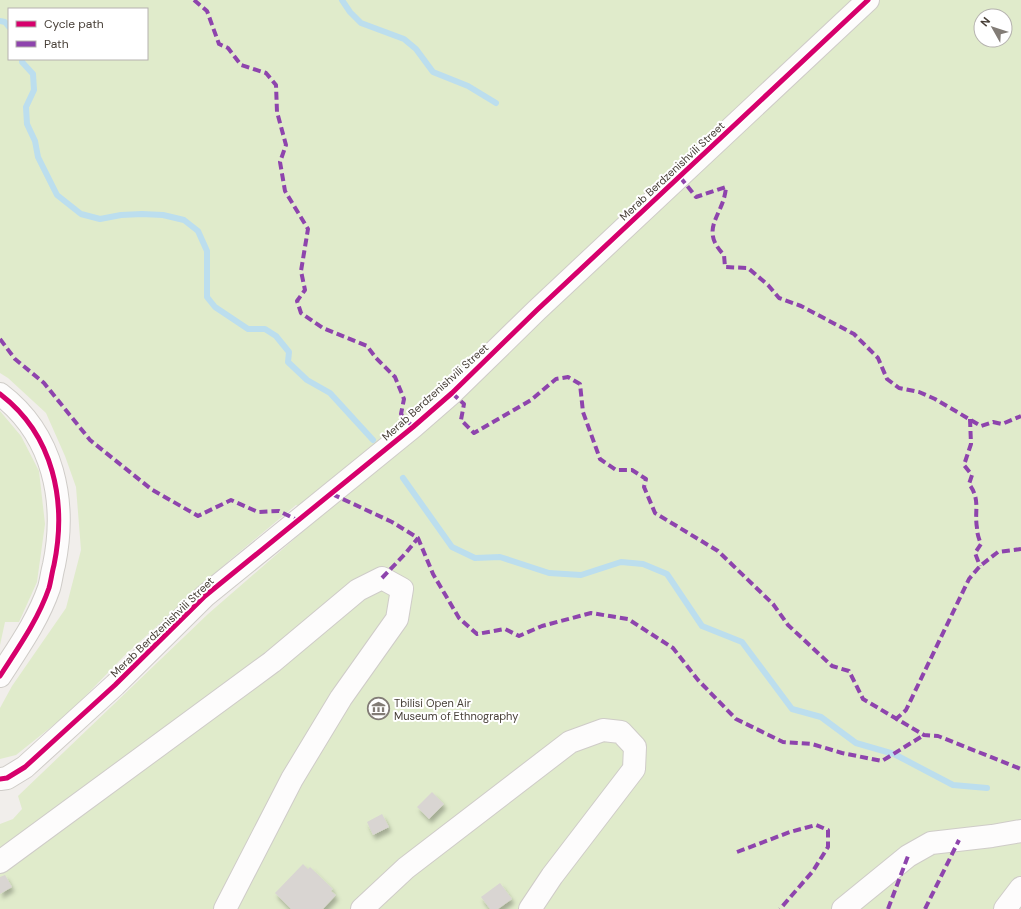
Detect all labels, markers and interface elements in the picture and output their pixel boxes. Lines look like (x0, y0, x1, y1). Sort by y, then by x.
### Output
legend (8, 8, 148, 60)
north arrow (973, 8, 1013, 48)
text: N (977, 14, 993, 29)
text: Cycle path (44, 16, 104, 32)
text: Path (44, 36, 69, 52)
street label: Merab Berdzenishvili Street (617, 119, 727, 223)
street label: Merab Berdzenishvili Street (379, 340, 491, 444)
street label: Merab Berdzenishvili Street (107, 574, 217, 680)
museum icon: Tbilisi Open Air Museum of Ethnography (365, 696, 391, 722)
place label: Tbilisi Open Air Museum of Ethnography (394, 696, 518, 723)

